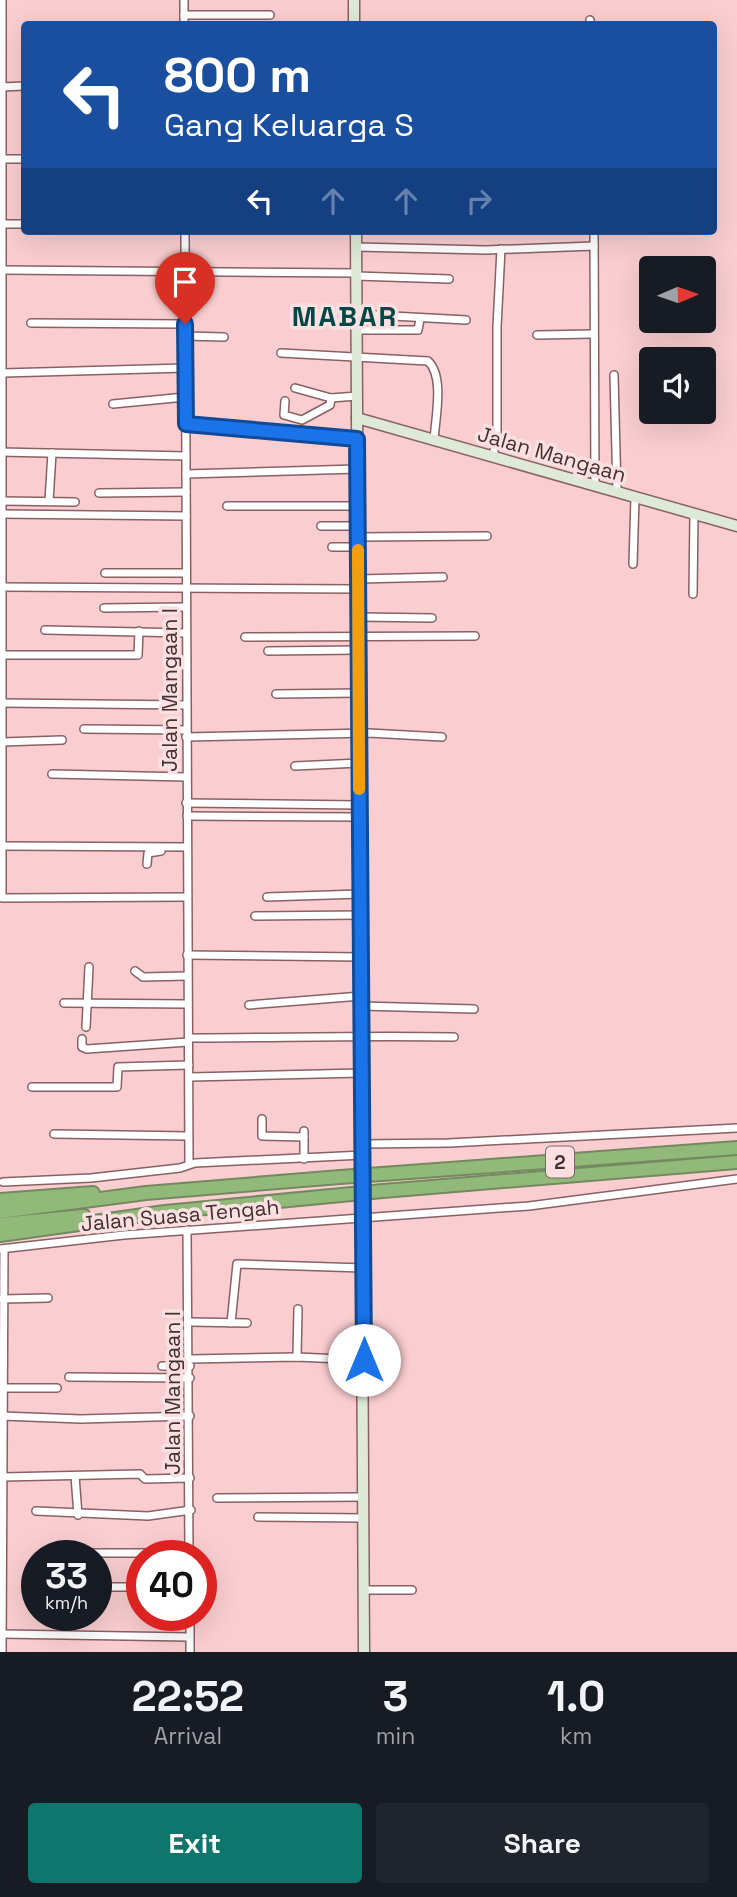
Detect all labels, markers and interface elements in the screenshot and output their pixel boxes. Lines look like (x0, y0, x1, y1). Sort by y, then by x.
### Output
text: 800 m (164, 44, 311, 106)
icon: left (49, 49, 140, 140)
text: Gang Keluarga S (164, 105, 414, 145)
icon: left (241, 182, 279, 220)
icon: ahead (314, 182, 352, 220)
icon: ahead (387, 182, 425, 220)
icon: right (460, 182, 498, 220)
pin (155, 252, 215, 324)
north arrow (639, 256, 716, 332)
map controls (639, 256, 716, 424)
icon: arrive (166, 263, 204, 301)
district label: MABAR (292, 298, 398, 334)
button: sound (639, 347, 716, 424)
street label: Jalan Mangaan (475, 420, 629, 488)
street label: Jalan Mangaan I (156, 608, 183, 772)
road number: 2 (546, 1146, 574, 1178)
street label: Jalan Suasa Tengah (80, 1193, 280, 1237)
street label: Jalan Mangaan I (159, 1311, 186, 1475)
position arrow (327, 1323, 401, 1397)
speed limit sign: 40 (126, 1540, 217, 1631)
text: 33 (45, 1554, 88, 1598)
text: km/h (45, 1591, 88, 1614)
text: 22:52 (132, 1670, 244, 1723)
text: 3 (383, 1670, 408, 1723)
text: 1.0 (547, 1670, 605, 1723)
text: Arrival (154, 1721, 222, 1751)
text: min (376, 1721, 415, 1751)
text: km (560, 1721, 592, 1751)
button: Exit (28, 1803, 362, 1883)
button: Share (376, 1803, 709, 1883)

